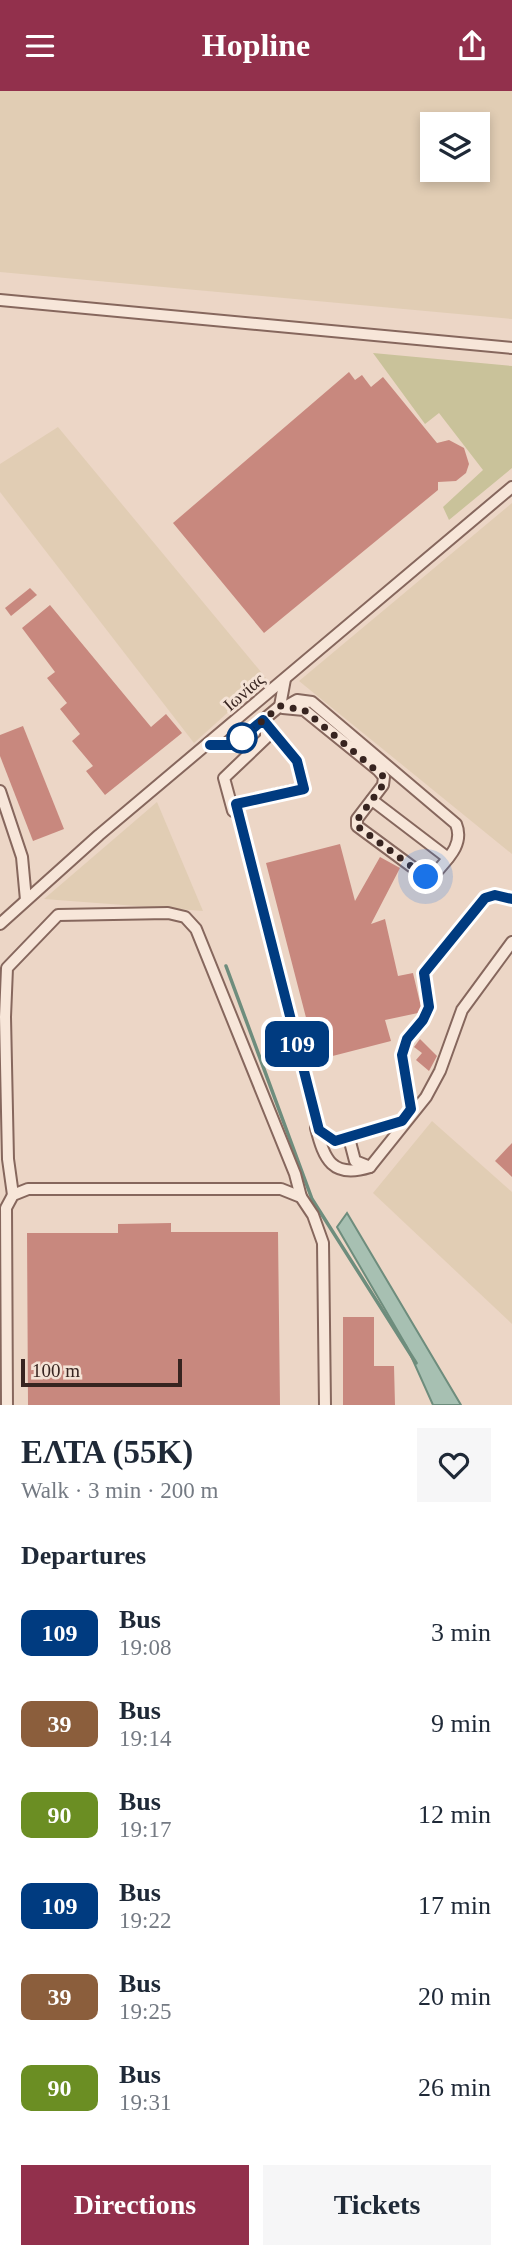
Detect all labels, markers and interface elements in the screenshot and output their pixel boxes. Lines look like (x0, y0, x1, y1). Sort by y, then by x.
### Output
icon: menu (21, 27, 59, 65)
text: Hopline (202, 27, 310, 63)
icon: share (453, 27, 491, 65)
map controls (420, 112, 490, 182)
button: layers (420, 112, 490, 182)
street label: Ιωνίας (220, 669, 268, 715)
unlabelled marker (227, 723, 257, 753)
your location (408, 859, 443, 894)
line badge: 109 (257, 1021, 337, 1067)
text: 109 (279, 1031, 315, 1057)
scale bar (21, 1356, 182, 1388)
text: 100 m (32, 1360, 80, 1381)
button: heart (417, 1428, 491, 1502)
text: ΕΛΤΑ (55Κ) (21, 1434, 193, 1470)
text: Walk · 3 min · 200 m (21, 1478, 218, 1503)
text: Departures (21, 1541, 146, 1570)
text: Bus (119, 1605, 161, 1634)
text: 3 min (431, 1618, 491, 1647)
text: 109 (42, 1620, 78, 1646)
text: 19:08 (119, 1635, 171, 1660)
text: Bus (119, 1696, 161, 1725)
text: 9 min (431, 1709, 491, 1738)
text: 39 (48, 1711, 72, 1737)
text: 19:14 (119, 1726, 171, 1751)
text: Bus (119, 1787, 161, 1816)
text: 12 min (418, 1800, 491, 1829)
text: 90 (48, 1802, 72, 1828)
text: 19:17 (119, 1817, 171, 1842)
text: Bus (119, 1878, 161, 1907)
text: 17 min (418, 1891, 491, 1920)
text: 109 (42, 1893, 78, 1919)
text: 19:22 (119, 1908, 171, 1933)
text: Bus (119, 1969, 161, 1998)
text: 20 min (418, 1982, 491, 2011)
text: 39 (48, 1984, 72, 2010)
text: 19:25 (119, 1999, 171, 2024)
text: Bus (119, 2060, 161, 2089)
text: 26 min (418, 2073, 491, 2102)
text: 90 (48, 2075, 72, 2101)
text: 19:31 (119, 2090, 171, 2115)
button: Directions (21, 2165, 249, 2245)
button: Tickets (263, 2165, 491, 2245)

